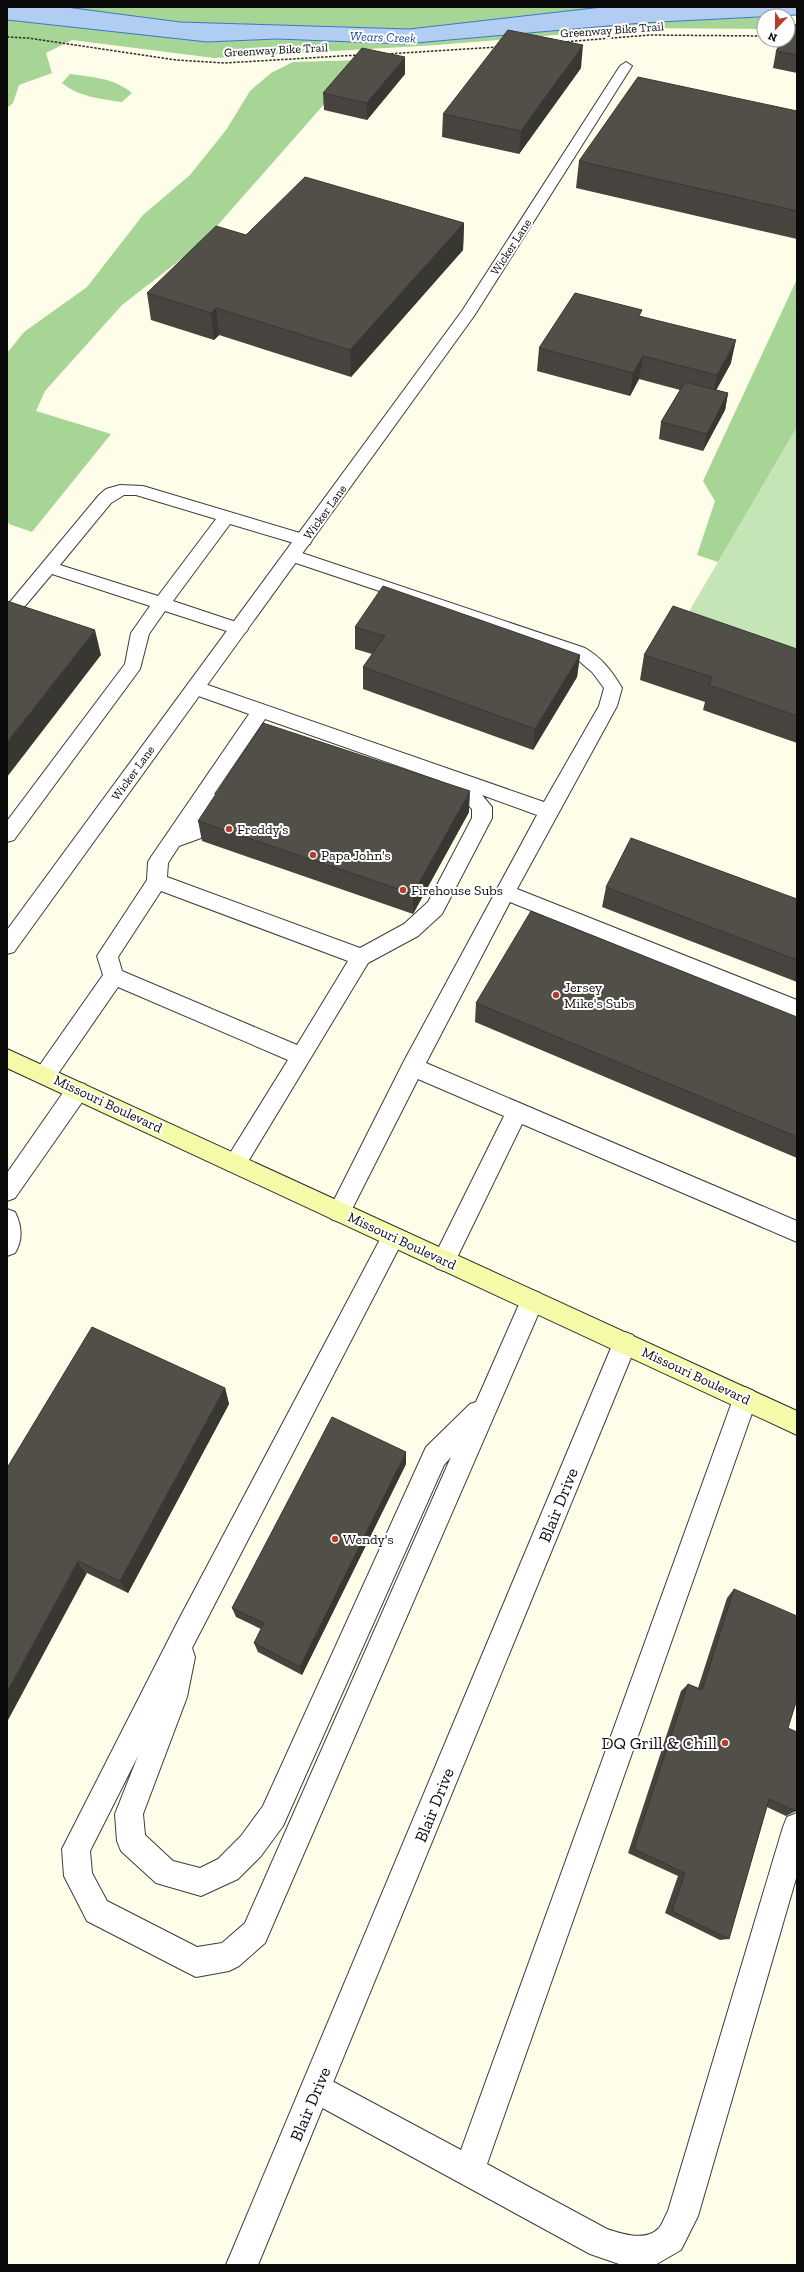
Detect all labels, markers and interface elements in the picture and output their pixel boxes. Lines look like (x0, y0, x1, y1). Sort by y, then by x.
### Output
north arrow (756, 8, 796, 48)
street label: Greenway Bike Trail (560, 19, 664, 41)
water label: Wears Creek (350, 28, 416, 46)
text: N (766, 29, 779, 44)
street label: Greenway Bike Trail (224, 40, 328, 60)
street label: Wicker Lane (488, 216, 534, 278)
street label: Wicker Lane (301, 482, 350, 542)
street label: Wicker Lane (109, 743, 158, 803)
place label: Freddy's (237, 821, 288, 838)
marker: Freddy's (224, 824, 234, 834)
place label: Papa John's (321, 847, 391, 864)
marker: Papa John's (308, 850, 318, 860)
place label: Firehouse Subs (411, 882, 503, 899)
marker: Firehouse Subs (398, 885, 408, 895)
place label: Jersey Mike's Subs (564, 979, 635, 1012)
marker: Jersey Mike's Subs (551, 990, 561, 1000)
street label: Missouri Boulevard (51, 1071, 165, 1137)
street label: Missouri Boulevard (345, 1208, 459, 1274)
street label: Missouri Boulevard (639, 1343, 753, 1409)
street label: Blair Drive (534, 1465, 582, 1545)
place label: Wendy's (343, 1531, 394, 1548)
marker: Wendy's (330, 1534, 340, 1544)
place label: DQ Grill & Chill (602, 1733, 717, 1753)
marker: DQ Grill & Chill (720, 1738, 730, 1748)
street label: Blair Drive (410, 1765, 458, 1845)
street label: Blair Drive (285, 2064, 335, 2144)

